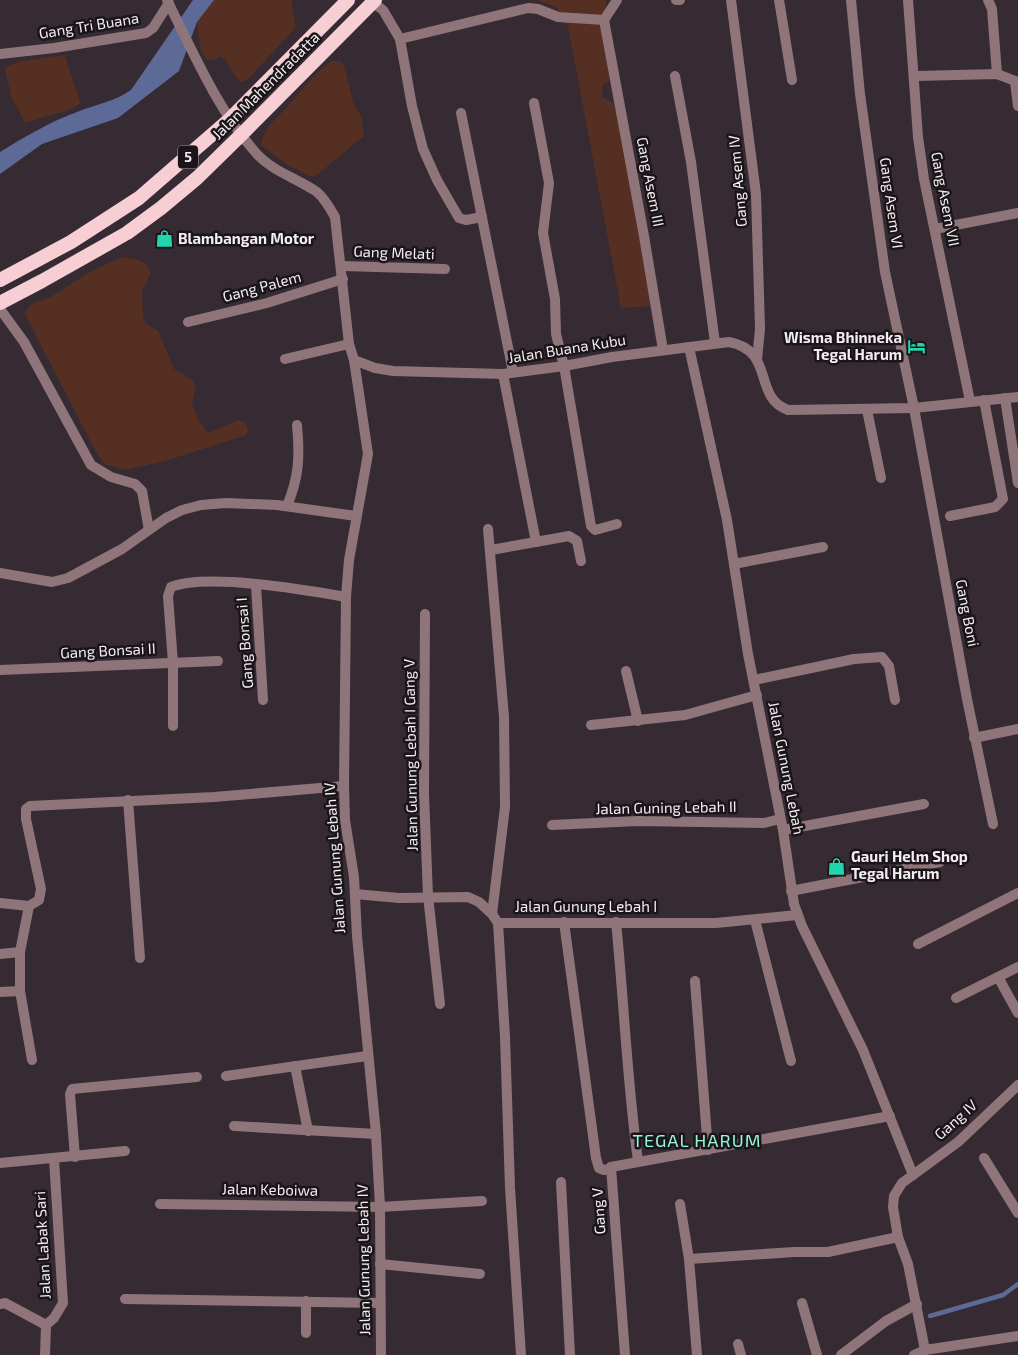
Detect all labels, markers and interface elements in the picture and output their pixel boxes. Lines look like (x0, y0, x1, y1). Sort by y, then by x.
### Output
street label: Gang Tri Buana (37, 8, 140, 42)
street label: Jalan Mahendradatta (208, 28, 323, 143)
street label: Gang Asem IV (724, 134, 750, 228)
street label: Gang Asem III (633, 135, 668, 228)
road number: 5 (178, 146, 198, 168)
street label: Gang Asem VII (928, 150, 964, 248)
street label: Gang Asem VI (877, 156, 907, 250)
shop icon: Blambangan Motor (154, 229, 174, 249)
place label: Blambangan Motor (178, 229, 315, 247)
street label: Gang Melati (353, 242, 435, 262)
street label: Gang Palem (220, 267, 303, 305)
place label: Wisma Bhinneka Tegal Harum (784, 328, 902, 363)
street label: Jalan Buana Kubu (507, 330, 627, 366)
hotel icon: Wisma Bhinneka Tegal Harum (906, 337, 926, 357)
street label: Gang Boni (953, 578, 983, 648)
street label: Gang Bonsai I (232, 597, 256, 689)
street label: Gang Bonsai II (60, 639, 156, 661)
street label: Jalan Gunung Lebah I Gang V (399, 659, 421, 851)
street label: Jalan Gunung Lebah (765, 700, 809, 836)
street label: Jalan Gunung Lebah IV (320, 782, 348, 934)
street label: Jalan Guning Lebah II (595, 797, 737, 817)
place label: Gauri Helm Shop Tegal Harum (851, 847, 968, 882)
shop icon: Gauri Helm Shop Tegal Harum (827, 856, 847, 876)
street label: Jalan Gunung Lebah I (515, 897, 657, 915)
street label: Gang IV (930, 1095, 980, 1143)
district label: TEGAL HARUM (633, 1129, 761, 1151)
street label: Jalan Keboiwa (222, 1179, 318, 1199)
street label: Jalan Gunung Lebah IV (353, 1184, 373, 1336)
street label: Gang V (587, 1187, 609, 1235)
street label: Jalan Labak Sari (30, 1191, 54, 1299)

